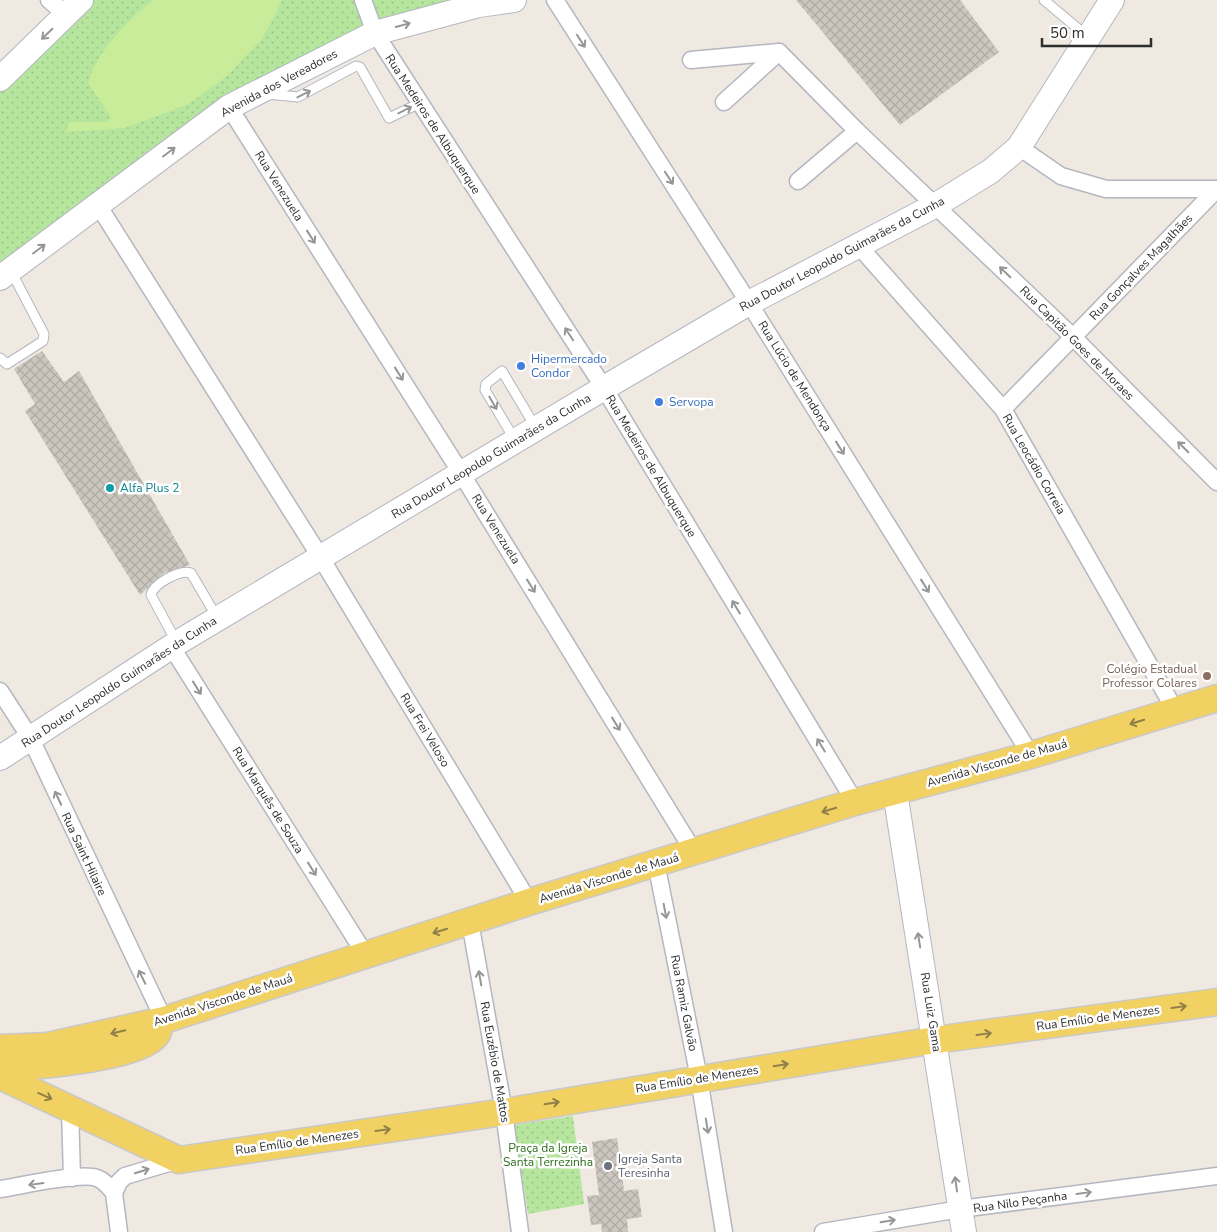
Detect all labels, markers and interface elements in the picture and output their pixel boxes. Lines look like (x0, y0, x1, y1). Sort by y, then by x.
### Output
scale bar (1042, 15, 1151, 47)
one-way arrow (394, 20, 410, 30)
text: 50 m (1050, 23, 1085, 43)
one-way arrow (40, 28, 53, 40)
one-way arrow (576, 34, 586, 48)
street label: Avenida dos Vereadores (218, 45, 341, 121)
street label: Rua Medeiros de Albuquerque (382, 51, 484, 197)
one-way arrow (297, 89, 312, 99)
one-way arrow (397, 105, 412, 115)
one-way arrow (162, 146, 175, 157)
street label: Rua Venezuela (251, 148, 307, 224)
one-way arrow (664, 170, 674, 184)
street label: Rua Doutor Leopoldo Guimarães da Cunha (737, 193, 947, 315)
street label: Rua Gonçalves Magalhães (1086, 210, 1196, 324)
one-way arrow (307, 229, 317, 243)
one-way arrow (32, 244, 46, 254)
one-way arrow (999, 265, 1011, 278)
street label: Rua Capitão Goes de Moraes (1016, 282, 1138, 404)
street label: Rua Lúcio de Mendonça (754, 318, 836, 434)
one-way arrow (564, 327, 574, 341)
place label: Hipermercado Condor (531, 351, 607, 381)
marker: Hipermercado Condor (515, 360, 527, 372)
one-way arrow (394, 366, 404, 380)
street label: Rua Doutor Leopoldo Guimarães da Cunha (388, 390, 594, 522)
street label: Rua Medeiros de Albuquerque (602, 392, 700, 540)
place label: Servopa (669, 394, 714, 410)
one-way arrow (489, 396, 499, 410)
marker: Servopa (653, 396, 665, 408)
street label: Rua Leocádio Correia (999, 411, 1069, 517)
one-way arrow (835, 441, 845, 455)
one-way arrow (1177, 442, 1189, 454)
place label: Alfa Plus 2 (120, 480, 180, 496)
marker: Alfa Plus 2 (104, 482, 116, 494)
street label: Rua Venezuela (468, 491, 524, 567)
one-way arrow (526, 578, 536, 592)
one-way arrow (921, 579, 931, 593)
one-way arrow (731, 600, 741, 614)
street label: Rua Doutor Leopoldo Guimarães da Cunha (18, 613, 220, 751)
place label: Colégio Estadual Professor Colares (1102, 661, 1197, 691)
marker: Colégio Estadual Professor Colares (1201, 670, 1213, 682)
one-way arrow (192, 680, 202, 694)
street label: Rua Frei Veloso (397, 690, 454, 770)
one-way arrow (611, 717, 621, 731)
one-way arrow (1129, 718, 1145, 727)
street label: Avenida Visconde de Mauá (925, 735, 1069, 791)
one-way arrow (815, 739, 825, 753)
street label: Rua Marquês de Souza (229, 744, 307, 856)
one-way arrow (53, 791, 62, 806)
one-way arrow (822, 806, 838, 815)
street label: Rua Saint Hilaire (58, 810, 110, 898)
street label: Avenida Visconde de Mauá (537, 849, 681, 907)
one-way arrow (307, 862, 317, 876)
one-way arrow (661, 903, 671, 919)
one-way arrow (433, 927, 448, 936)
one-way arrow (914, 933, 924, 949)
street label: Rua Ramiz Galvão (667, 953, 701, 1053)
one-way arrow (137, 969, 147, 984)
street label: Avenida Visconde de Mauá (151, 970, 295, 1030)
one-way arrow (474, 970, 484, 986)
street label: Rua Luiz Gama (917, 971, 945, 1053)
street label: Rua Euzébio de Mattos (476, 1000, 514, 1124)
street label: Rua Emílio de Menezes (1035, 1001, 1161, 1035)
one-way arrow (1171, 1002, 1187, 1012)
one-way arrow (111, 1028, 127, 1037)
one-way arrow (975, 1029, 991, 1039)
one-way arrow (773, 1059, 789, 1069)
street label: Rua Emílio de Menezes (634, 1061, 760, 1097)
one-way arrow (37, 1091, 52, 1101)
one-way arrow (543, 1098, 559, 1108)
one-way arrow (702, 1118, 712, 1134)
one-way arrow (374, 1124, 390, 1134)
street label: Rua Emílio de Menezes (234, 1125, 360, 1159)
park label: Praça da Igreja Santa Terrezinha (503, 1140, 593, 1170)
place label: Igreja Santa Teresinha (618, 1151, 682, 1181)
marker: Igreja Santa Teresinha (602, 1160, 614, 1172)
one-way arrow (133, 1165, 149, 1175)
one-way arrow (951, 1176, 961, 1192)
one-way arrow (28, 1179, 44, 1189)
street label: Rua Nilo Peçanha (972, 1187, 1068, 1217)
one-way arrow (1075, 1188, 1091, 1198)
one-way arrow (880, 1216, 896, 1226)

